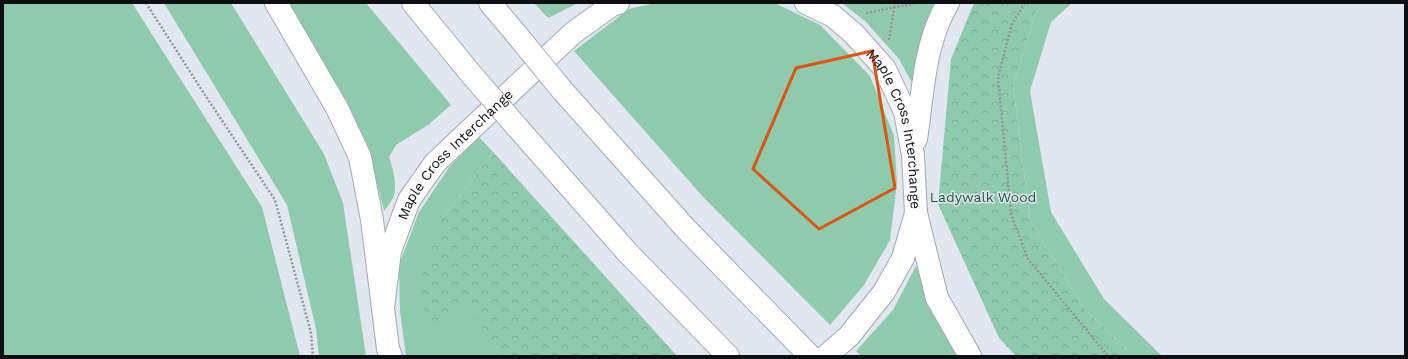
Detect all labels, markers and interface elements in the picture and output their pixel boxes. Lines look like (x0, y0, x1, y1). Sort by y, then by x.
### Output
street label: Maple Cross Interchange (863, 46, 924, 210)
street label: Maple Cross Interchange (394, 86, 516, 222)
park label: Ladywalk Wood (930, 189, 1036, 205)

